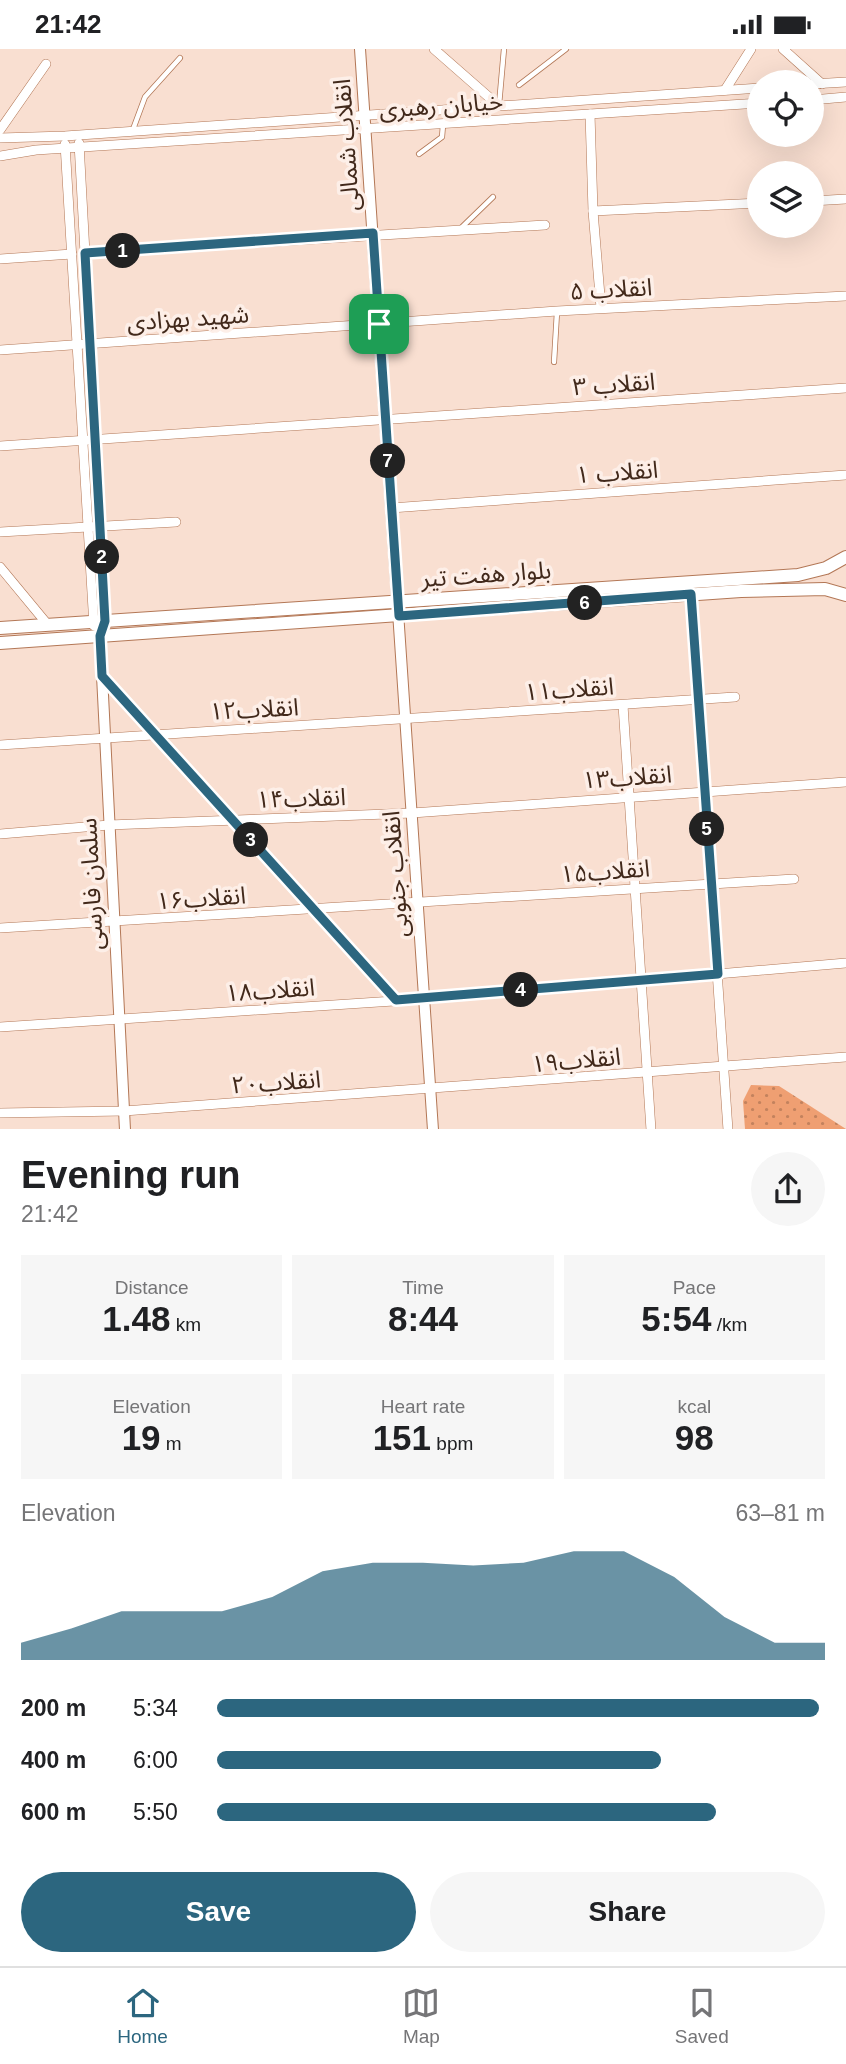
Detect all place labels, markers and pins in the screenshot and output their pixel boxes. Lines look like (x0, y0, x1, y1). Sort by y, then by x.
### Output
pin: 1 (106, 233, 140, 269)
pin (349, 294, 409, 354)
pin: 7 (370, 443, 406, 479)
pin: 2 (84, 539, 119, 575)
pin: 6 (568, 585, 602, 621)
pin: 5 (690, 811, 724, 847)
pin: 3 (233, 823, 268, 857)
pin: 4 (504, 972, 538, 1007)

